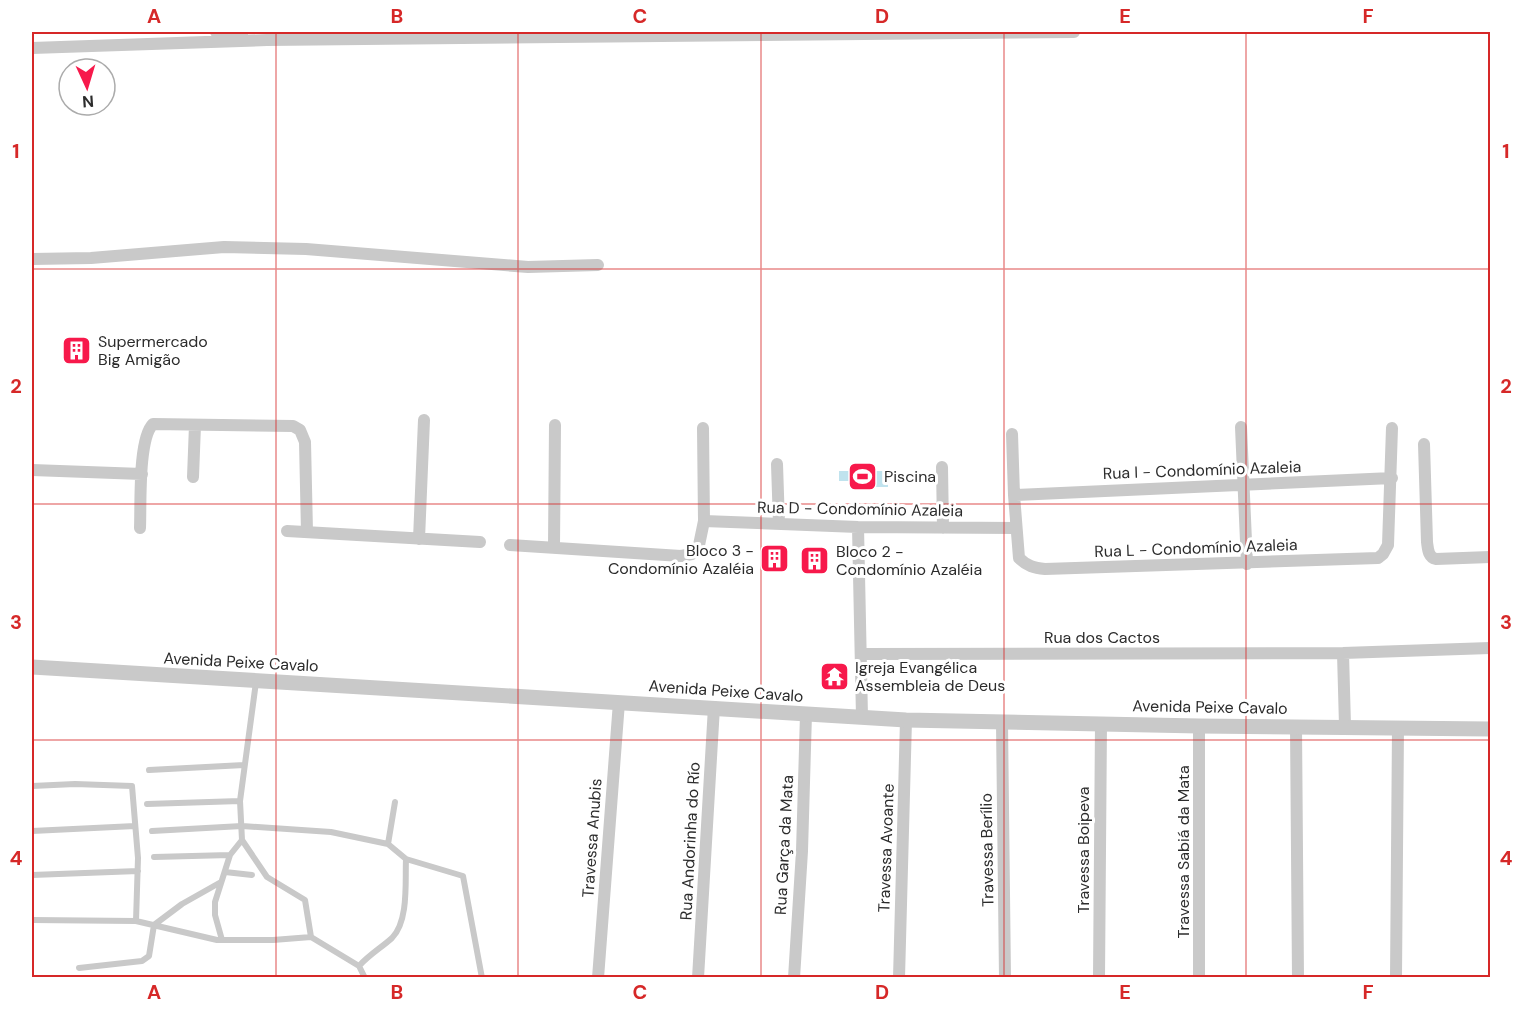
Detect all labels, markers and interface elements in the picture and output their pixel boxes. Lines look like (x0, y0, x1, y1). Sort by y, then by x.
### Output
text: A (147, 3, 161, 29)
text: B (391, 3, 403, 29)
text: C (633, 3, 647, 29)
text: D (875, 3, 889, 29)
text: E (1119, 3, 1131, 29)
text: F (1362, 3, 1374, 29)
north arrow (57, 57, 117, 117)
text: N (81, 91, 95, 112)
text: 1 (12, 138, 20, 164)
text: 1 (1502, 138, 1510, 164)
place label: Supermercado Big Amigão (98, 331, 208, 370)
building icon: Supermercado Big Amigão (61, 334, 93, 366)
text: 2 (10, 373, 22, 399)
text: 2 (1500, 373, 1512, 399)
street label: Rua I - Condomínio Azaleia (1102, 456, 1302, 484)
sports icon: Piscina (847, 460, 879, 492)
place label: Piscina (884, 466, 936, 487)
street label: Rua D - Condomínio Azaleia (757, 497, 963, 521)
street label: Rua L - Condomínio Azaleia (1094, 534, 1298, 562)
place label: Bloco 3 - Condomínio Azaléia (608, 540, 754, 579)
place label: Bloco 2 - Condomínio Azaléia (836, 541, 982, 580)
building icon: Bloco 3 - Condomínio Azaléia (759, 543, 791, 575)
building icon: Bloco 2 - Condomínio Azaléia (799, 544, 831, 576)
text: 3 (10, 609, 22, 635)
text: 3 (1500, 609, 1512, 635)
street label: Rua dos Cactos (1044, 627, 1160, 648)
street label: Avenida Peixe Cavalo (163, 647, 319, 677)
place label: Igreja Evangélica Assembleia de Deus (855, 657, 1005, 696)
temple icon: Igreja Evangélica Assembleia de Deus (818, 660, 850, 692)
street label: Avenida Peixe Cavalo (648, 675, 804, 707)
street label: Avenida Peixe Cavalo (1132, 695, 1288, 719)
street label: Rua Andorinha do Río (675, 761, 705, 921)
street label: Travessa Sabiá da Mata (1173, 765, 1194, 939)
street label: Rua Garça da Mata (770, 774, 798, 916)
street label: Travessa Anubis (577, 778, 607, 898)
street label: Travessa Avoante (873, 783, 899, 913)
street label: Travessa Boipeva (1073, 786, 1094, 914)
street label: Travessa Berílio (976, 793, 998, 907)
text: 4 (10, 845, 23, 871)
text: 4 (1500, 845, 1513, 871)
text: A (147, 979, 161, 1005)
text: B (391, 979, 403, 1005)
text: C (633, 979, 647, 1005)
text: D (875, 979, 889, 1005)
text: E (1119, 979, 1131, 1005)
text: F (1362, 979, 1374, 1005)

